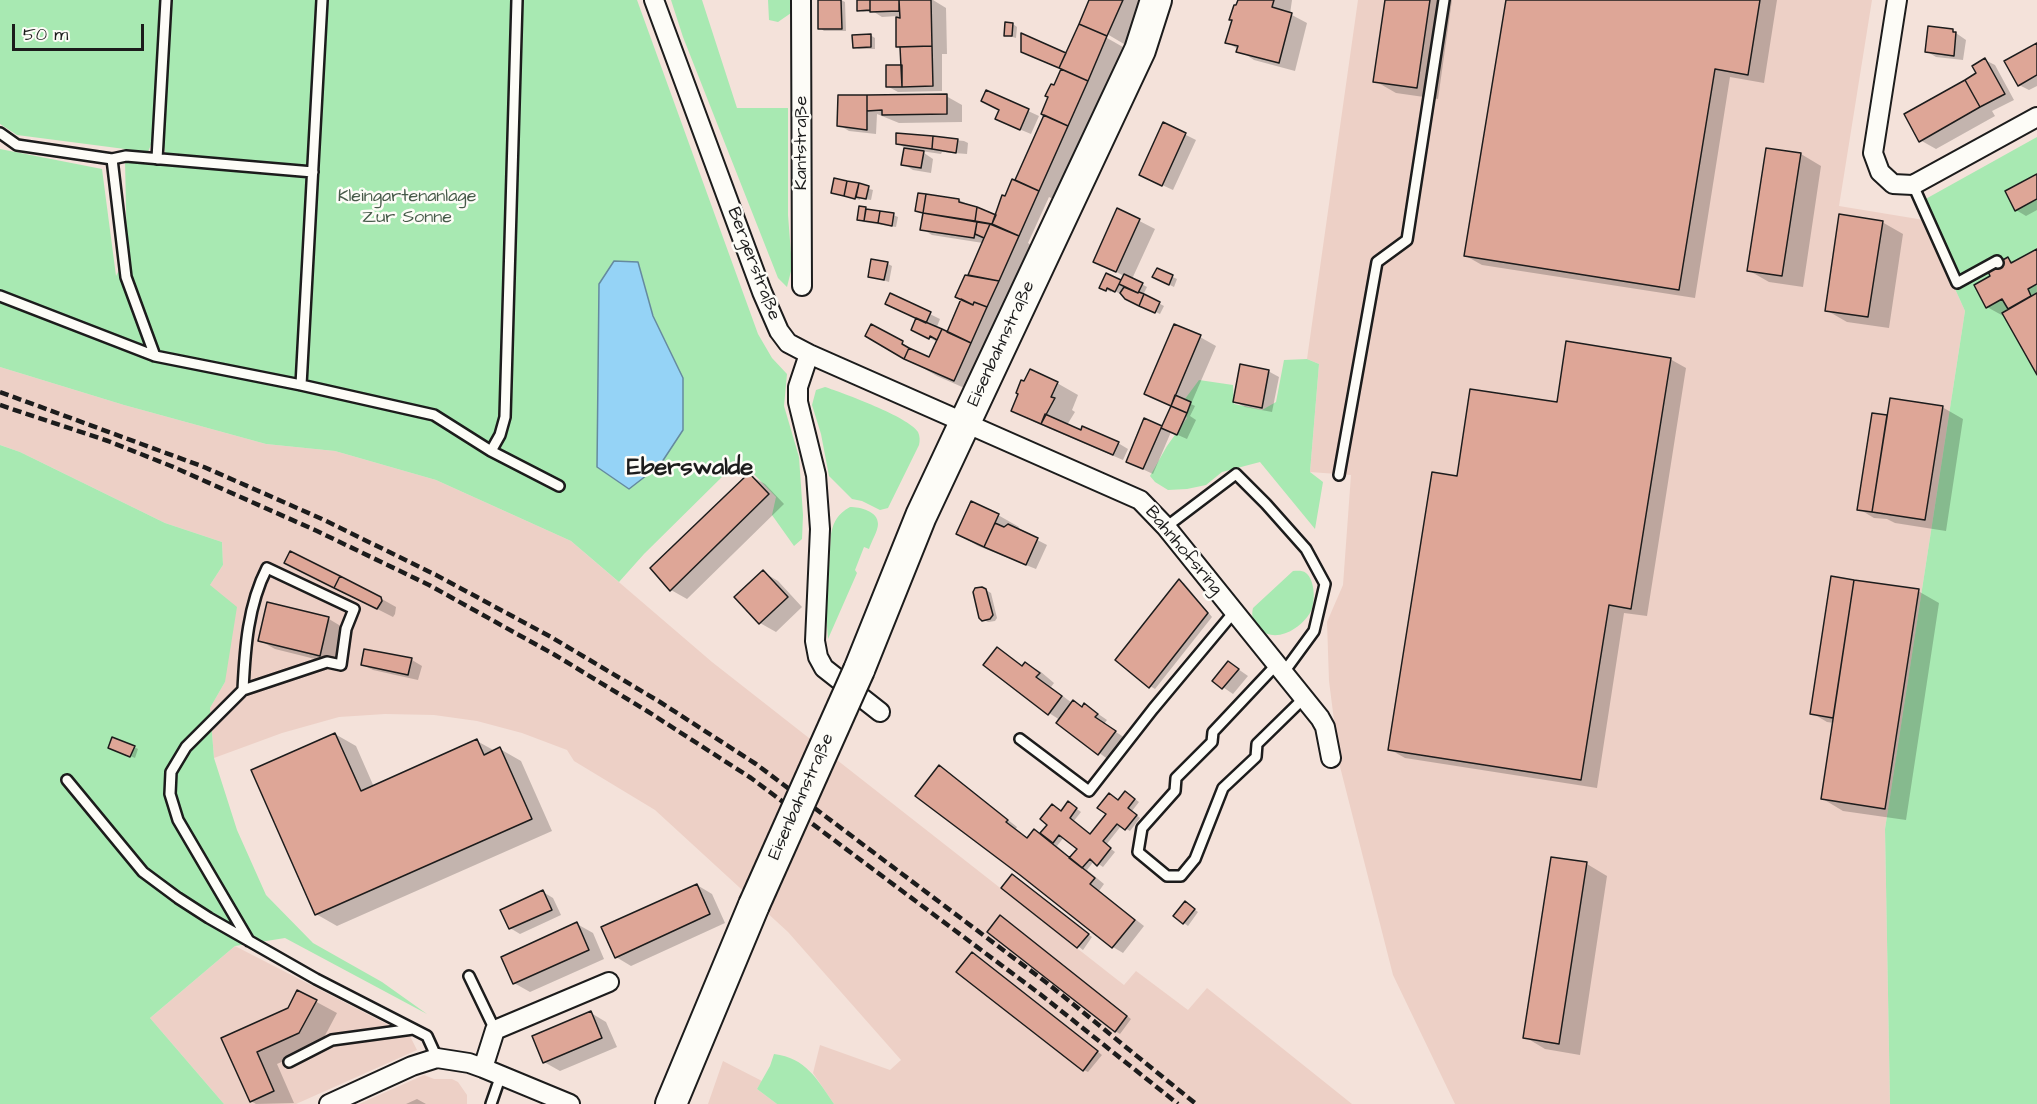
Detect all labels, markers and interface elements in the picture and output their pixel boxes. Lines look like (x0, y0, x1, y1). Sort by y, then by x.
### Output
scale bar (15, 12, 147, 50)
text: 50 m (23, 22, 68, 47)
street label: Kantstraße (791, 96, 813, 190)
park label: Kleingartenanlage Zur Sonne (338, 186, 476, 228)
street label: Bergerstraße (722, 204, 784, 324)
street label: Eisenbahnstraße (963, 278, 1041, 410)
district label: Eberswalde (627, 455, 753, 483)
street label: Bahnhofsring (1140, 502, 1226, 600)
street label: Eisenbahnstraße (764, 730, 840, 864)

